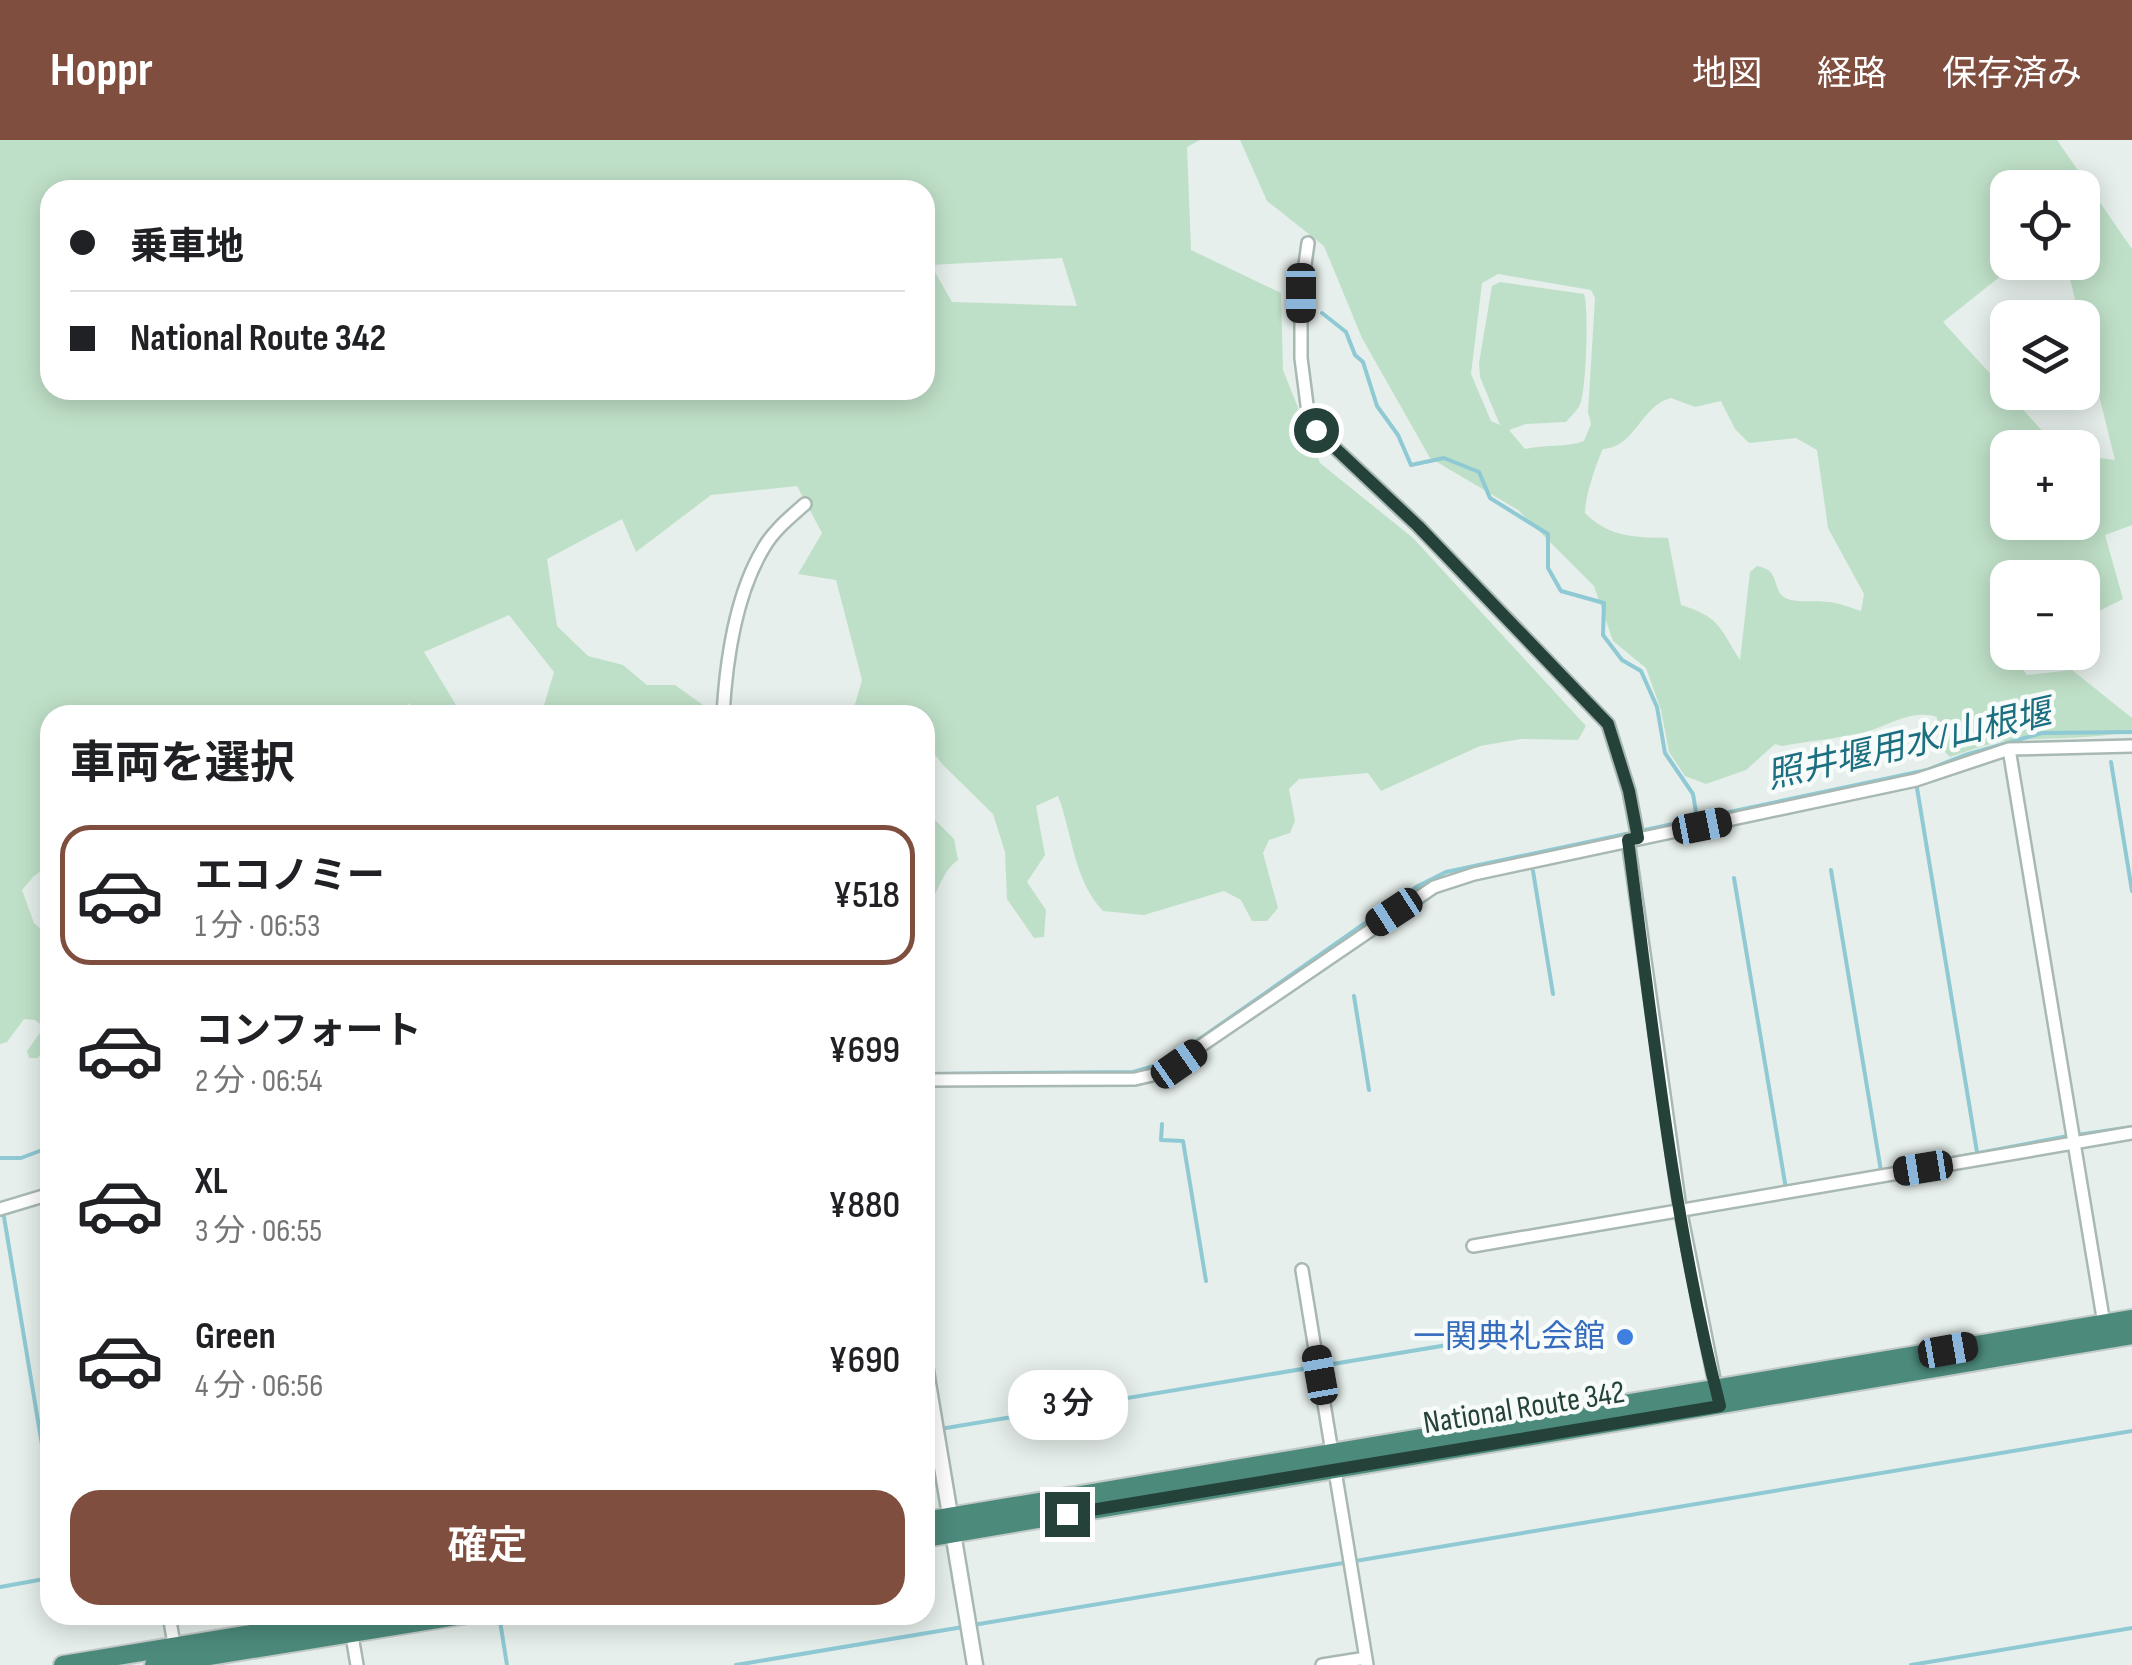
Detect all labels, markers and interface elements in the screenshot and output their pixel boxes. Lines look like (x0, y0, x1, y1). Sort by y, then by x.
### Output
text: Hoppr (50, 42, 153, 99)
text: 地図 (1692, 53, 1762, 96)
text: 経路 (1817, 53, 1887, 96)
text: 保存済み (1942, 53, 2082, 96)
map controls (1990, 170, 2100, 670)
button: locate (1990, 170, 2100, 280)
text: 乗車地 (130, 225, 244, 270)
car (1286, 263, 1316, 323)
button: layers (1990, 300, 2100, 410)
text: National Route 342 (130, 316, 386, 361)
route start (1294, 408, 1339, 453)
button: + (1990, 430, 2100, 540)
button: − (1990, 560, 2100, 670)
water label: 照井堰用水/山根堰 (1763, 690, 2061, 799)
text: 車両を選択 (70, 737, 295, 792)
car (1670, 806, 1734, 846)
icon: car (75, 850, 165, 940)
text: エコノミー (195, 854, 385, 899)
text: ¥518 (833, 873, 900, 918)
car (1361, 883, 1427, 941)
text: 1 分 · 06:53 (195, 907, 320, 946)
icon: car (75, 1005, 165, 1095)
text: コンフォート (195, 1009, 422, 1054)
text: ¥699 (829, 1028, 900, 1073)
car (1146, 1035, 1212, 1093)
text: 2 分 · 06:54 (195, 1062, 322, 1101)
car (1891, 1148, 1955, 1188)
text: XL (195, 1159, 228, 1204)
icon: car (75, 1160, 165, 1250)
text: ¥880 (828, 1183, 900, 1228)
text: 3 分 · 06:55 (195, 1212, 322, 1251)
text: Green (195, 1314, 276, 1359)
icon: car (75, 1315, 165, 1405)
place label: 一関典礼会館 (1413, 1318, 1605, 1357)
marker: 一関典礼会館 (1614, 1326, 1636, 1348)
car (1916, 1330, 1980, 1370)
text: ¥690 (828, 1338, 900, 1383)
car (1300, 1343, 1340, 1407)
text: 4 分 · 06:56 (195, 1367, 323, 1406)
callout: 3 分 (1007, 1369, 1127, 1439)
street label: National Route 342 (1420, 1373, 1628, 1443)
text: 3 分 (1043, 1385, 1093, 1424)
button: 確定 (70, 1490, 905, 1605)
route end (1045, 1492, 1090, 1537)

